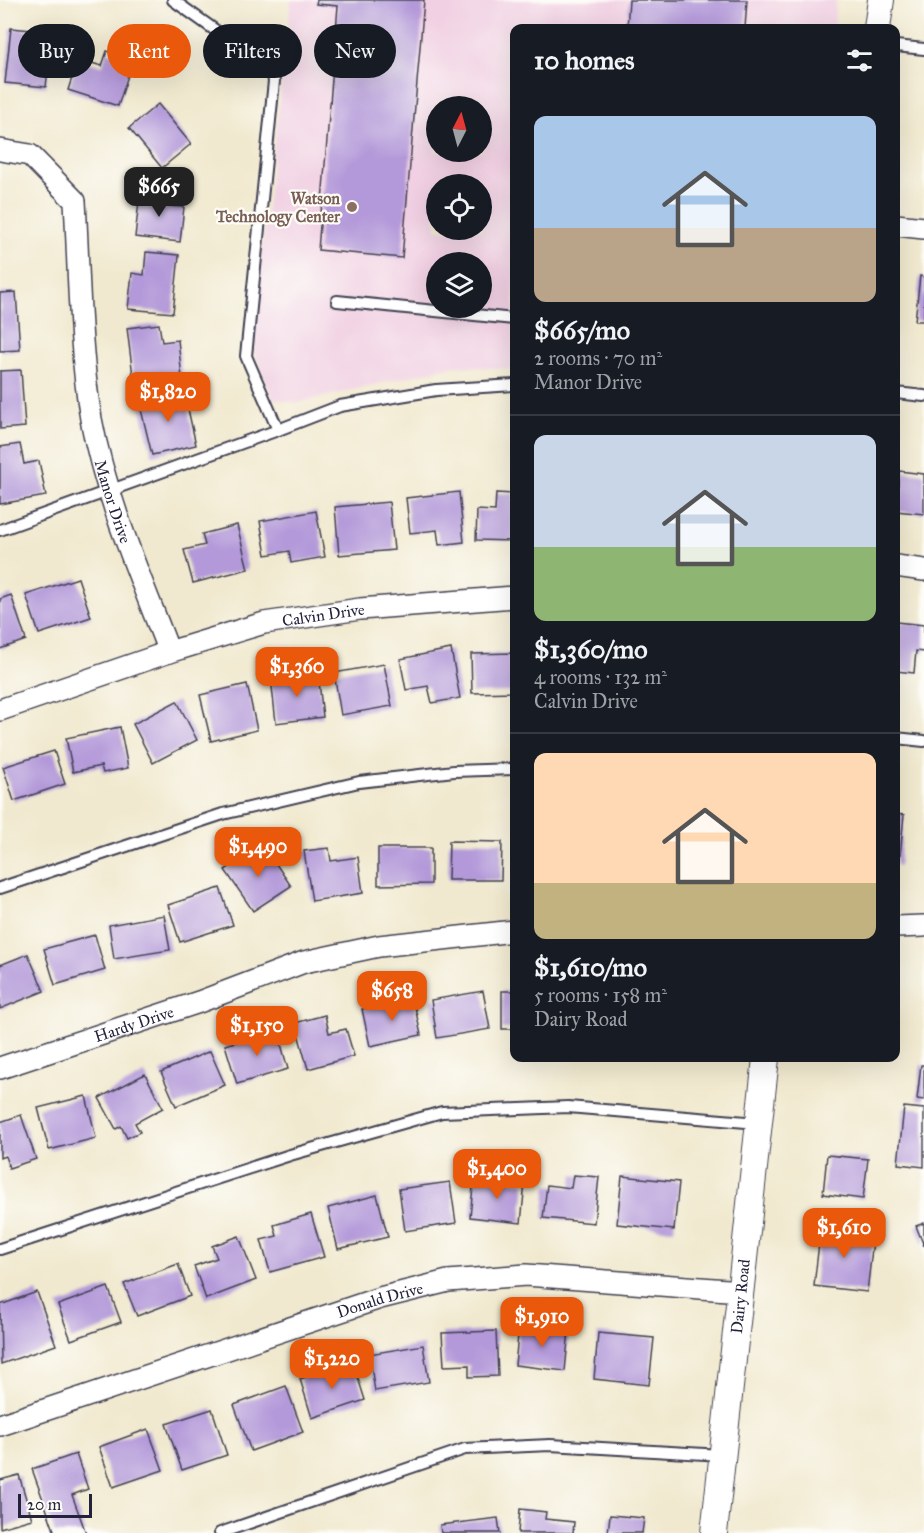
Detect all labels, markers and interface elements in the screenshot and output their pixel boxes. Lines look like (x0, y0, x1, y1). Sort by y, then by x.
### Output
chip: Buy (18, 24, 95, 78)
chip: Rent (107, 24, 191, 78)
chip: Filters (203, 24, 302, 78)
chip: New (314, 24, 396, 78)
text: 10 homes (534, 44, 635, 76)
icon: filters (843, 44, 876, 77)
north arrow (426, 96, 492, 162)
map controls (426, 96, 492, 318)
icon: home (651, 155, 759, 263)
pin: $665 (123, 167, 195, 218)
text: $665 (138, 174, 180, 198)
button: locate (426, 174, 492, 240)
place label: Watson Technology Center (215, 189, 341, 227)
marker: Watson Technology Center (345, 200, 359, 214)
button: layers (426, 252, 492, 318)
text: $665/mo (534, 314, 630, 346)
text: 2 rooms · 70 m² (534, 346, 662, 370)
text: Manor Drive (534, 370, 642, 394)
pin: $1,820 (119, 372, 217, 423)
text: $1,820 (139, 379, 197, 403)
street label: Manor Drive (91, 458, 136, 546)
icon: home (651, 474, 759, 582)
street label: Calvin Drive (281, 599, 366, 630)
text: $1,360/mo (534, 633, 648, 665)
pin: $1,360 (248, 647, 346, 698)
text: $1,360 (270, 654, 324, 678)
text: 4 rooms · 132 m² (534, 665, 667, 689)
text: Calvin Drive (534, 689, 638, 713)
icon: home (651, 792, 759, 900)
pin: $1,490 (209, 827, 307, 878)
text: $1,490 (229, 834, 287, 858)
text: $1,610/mo (534, 951, 647, 983)
pin: $658 (356, 971, 428, 1022)
text: $658 (371, 978, 413, 1002)
text: 5 rooms · 158 m² (534, 983, 667, 1007)
street label: Hardy Drive (92, 1002, 176, 1046)
pin: $1,150 (208, 1006, 306, 1057)
text: Dairy Road (534, 1007, 628, 1031)
text: $1,150 (230, 1013, 284, 1037)
pin: $1,400 (448, 1149, 546, 1200)
text: $1,400 (467, 1156, 527, 1180)
pin: $1,610 (795, 1208, 893, 1259)
text: $1,610 (817, 1215, 871, 1239)
street label: Dairy Road (726, 1258, 753, 1335)
street label: Donald Drive (334, 1278, 425, 1321)
pin: $1,910 (493, 1297, 591, 1348)
text: $1,910 (515, 1304, 570, 1328)
pin: $1,220 (283, 1339, 381, 1390)
text: $1,220 (304, 1346, 360, 1370)
scale bar (18, 1491, 92, 1518)
text: 20 m (27, 1495, 61, 1514)

